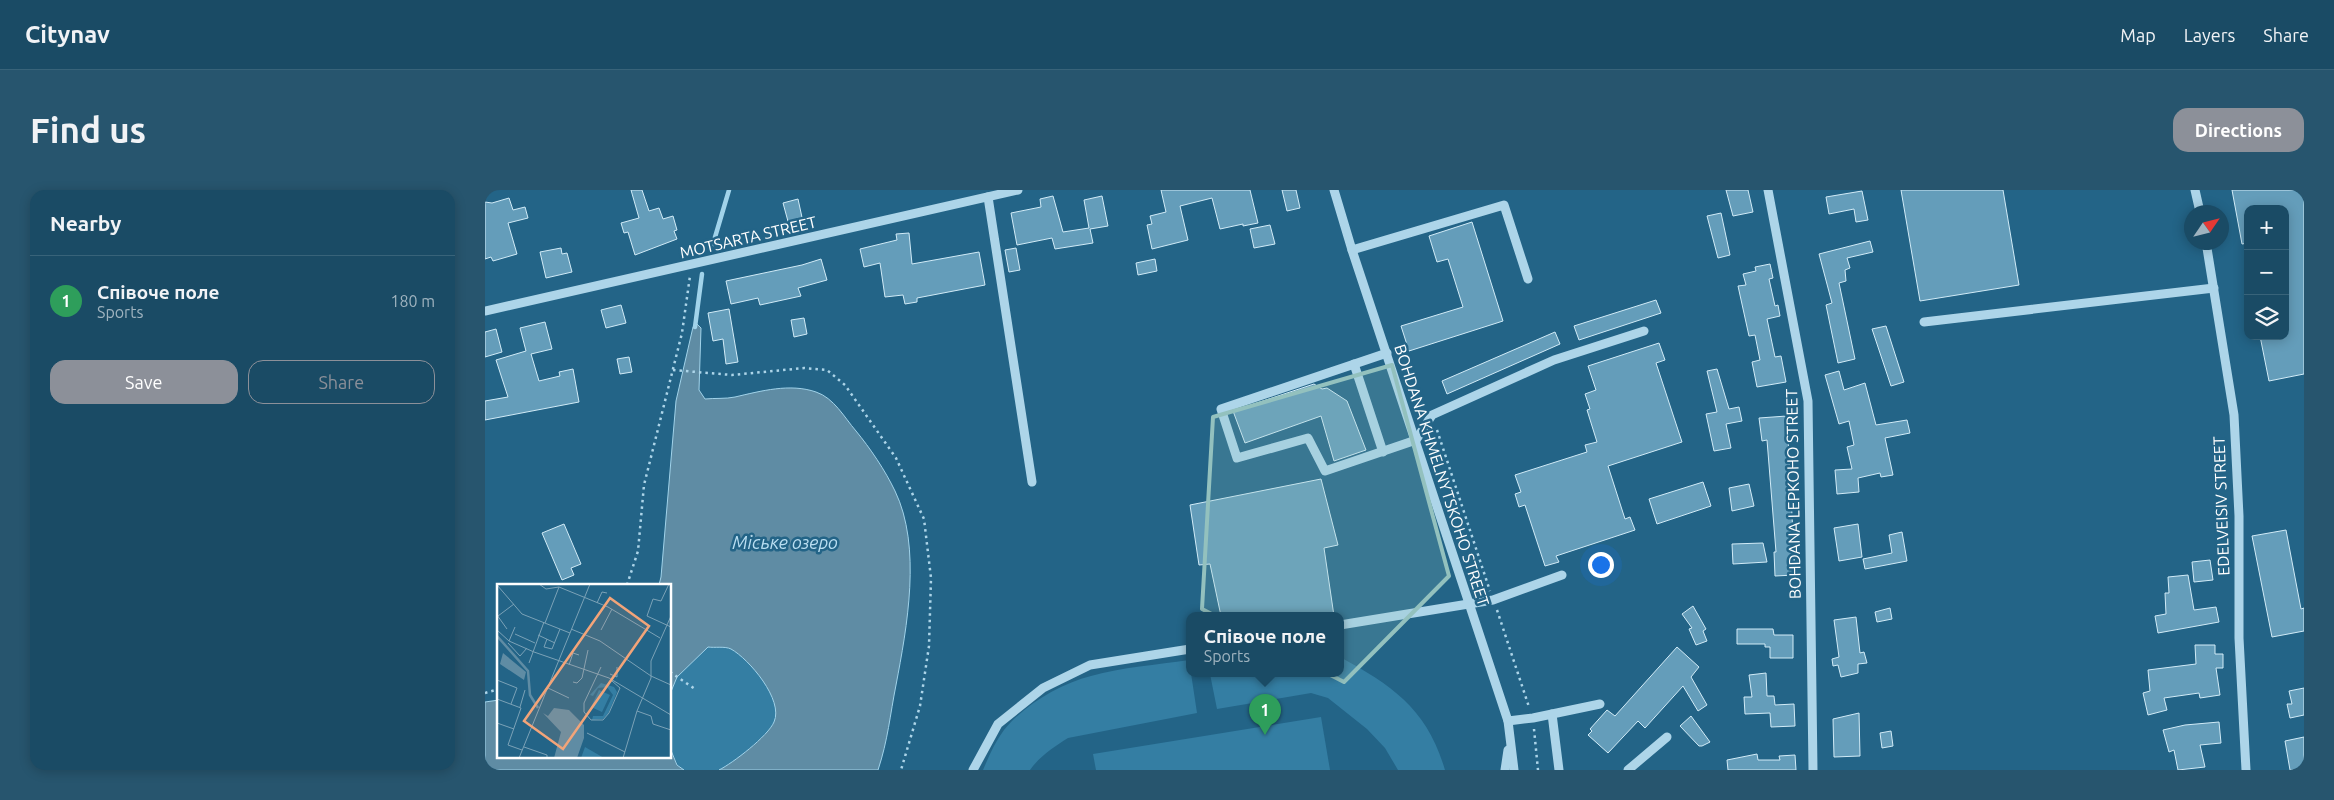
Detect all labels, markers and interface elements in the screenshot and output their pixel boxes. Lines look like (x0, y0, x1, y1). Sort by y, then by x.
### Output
text: Citynav (25, 21, 110, 48)
text: Map (2120, 25, 2156, 45)
text: Layers (2184, 25, 2235, 45)
text: Share (2263, 25, 2309, 45)
button: Directions (2173, 108, 2304, 152)
text: Find us (30, 110, 146, 150)
north arrow (2184, 205, 2229, 250)
map controls (2244, 205, 2289, 340)
button: + (2244, 205, 2289, 250)
text: Nearby (50, 211, 121, 235)
street label: MOTSARTA STREET (678, 212, 818, 262)
button: − (2244, 250, 2289, 295)
text: Співоче поле (97, 281, 220, 303)
text: 1 (61, 292, 71, 310)
text: 180 m (390, 292, 435, 310)
button: layers (2244, 295, 2289, 340)
text: Sports (97, 303, 143, 321)
street label: BOHDANA KHMELNYTSKOHO STREET (1391, 342, 1493, 608)
button: Save (50, 360, 238, 404)
button: Share (248, 360, 435, 404)
street label: BOHDANA LEPKOHO STREET (1782, 389, 1804, 599)
street label: EDELVEISIV STREET (2210, 436, 2232, 576)
water label: Міське озеро (732, 532, 838, 552)
your location (1588, 552, 1614, 578)
inset map (497, 584, 671, 758)
popup (1186, 612, 1344, 677)
text: Співоче поле (1204, 625, 1326, 647)
text: Sports (1204, 647, 1250, 665)
pin: 1 (1249, 694, 1281, 735)

